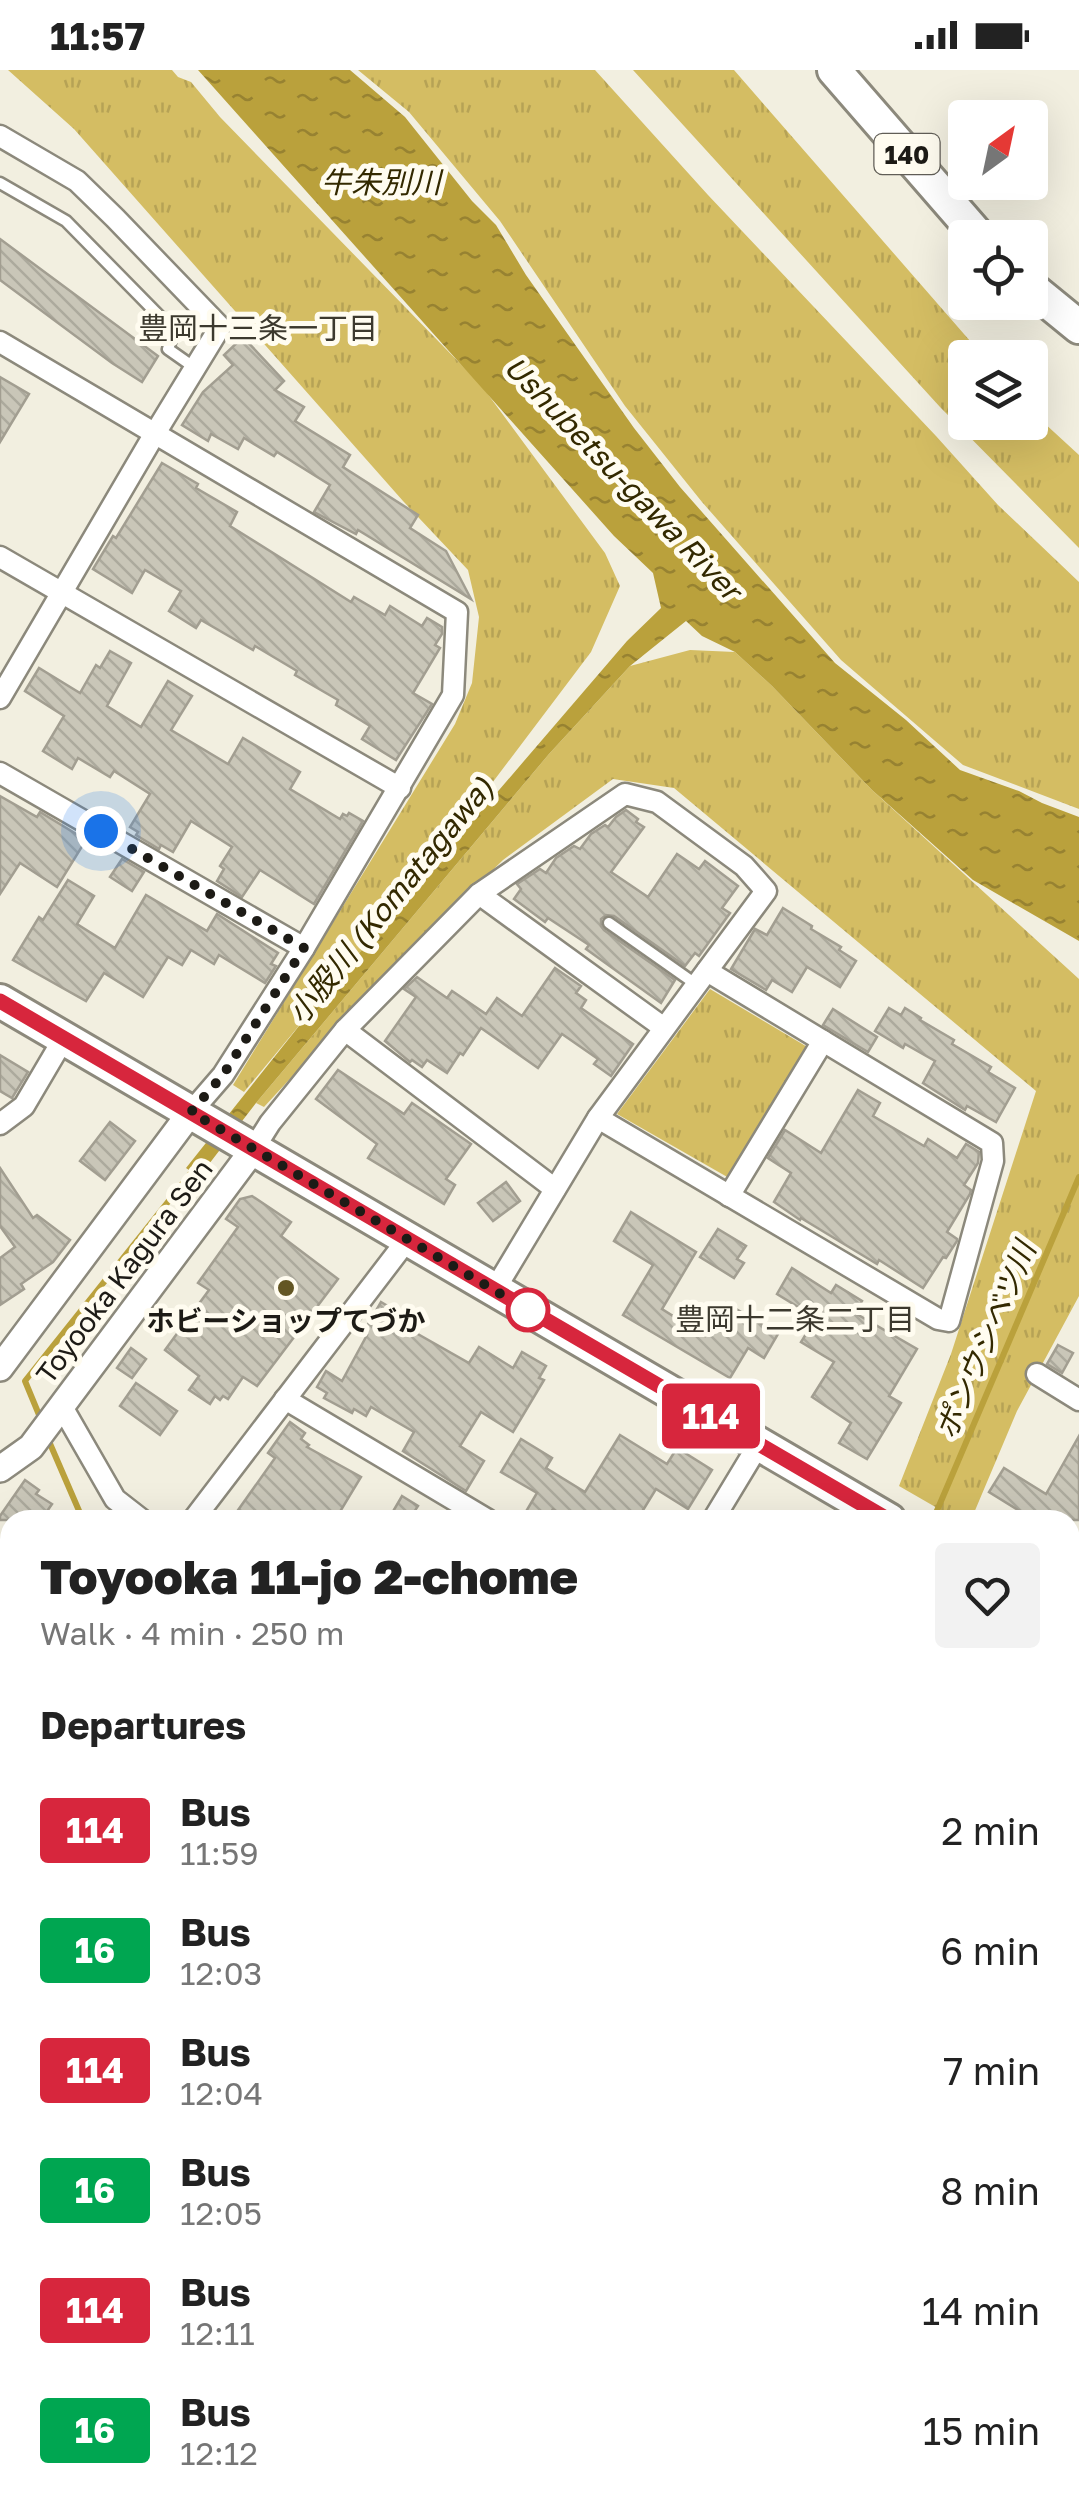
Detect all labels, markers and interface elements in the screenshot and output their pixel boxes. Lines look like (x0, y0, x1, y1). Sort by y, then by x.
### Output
text: 11:57 (50, 13, 145, 58)
north arrow (948, 100, 1048, 200)
map controls (948, 100, 1048, 440)
road number: 140 (874, 134, 940, 174)
water label: 牛朱別川 (321, 164, 444, 200)
button: locate (948, 220, 1048, 320)
district label: 豊岡十三条一丁目 (138, 310, 378, 346)
button: layers (948, 340, 1048, 440)
water label: Ushubetsu-gawa River (497, 349, 752, 610)
water label: 小股川 (Komatagawa) (280, 769, 501, 1030)
your location (76, 806, 126, 856)
street label: Toyooka Kagura Sen (29, 1152, 219, 1390)
water label: ポンウシベツ川 (927, 1234, 1044, 1444)
marker: ホビーショップてづか (275, 1277, 297, 1299)
unlabelled marker (507, 1289, 549, 1331)
district label: 豊岡十二条二丁目 (675, 1301, 915, 1337)
place label: ホビーショップてづか (147, 1304, 425, 1337)
line badge: 114 (654, 1384, 768, 1448)
text: 114 (682, 1395, 740, 1437)
button: heart (935, 1543, 1040, 1648)
text: Toyooka 11-jo 2-chome (40, 1547, 578, 1605)
text: Walk · 4 min · 250 m (40, 1614, 344, 1652)
text: Departures (40, 1702, 246, 1747)
text: Bus (180, 1789, 251, 1834)
text: 2 min (941, 1808, 1040, 1853)
text: 114 (66, 1809, 124, 1851)
text: 11:59 (180, 1834, 259, 1872)
text: Bus (180, 1909, 251, 1954)
text: 6 min (940, 1928, 1040, 1973)
text: 16 (75, 1929, 115, 1971)
text: 12:03 (180, 1954, 262, 1992)
text: Bus (180, 2029, 251, 2074)
text: 7 min (943, 2048, 1040, 2093)
text: 114 (66, 2049, 124, 2091)
text: 12:04 (180, 2074, 263, 2112)
text: Bus (180, 2149, 251, 2194)
text: 8 min (940, 2168, 1040, 2213)
text: 16 (75, 2169, 115, 2211)
text: 12:05 (180, 2194, 262, 2232)
text: Bus (180, 2269, 251, 2314)
text: 14 min (922, 2288, 1040, 2333)
text: 114 (66, 2289, 124, 2331)
text: 12:11 (180, 2314, 255, 2352)
text: Bus (180, 2389, 251, 2434)
text: 15 min (923, 2408, 1040, 2453)
text: 16 (75, 2409, 115, 2451)
text: 12:12 (180, 2434, 258, 2472)

